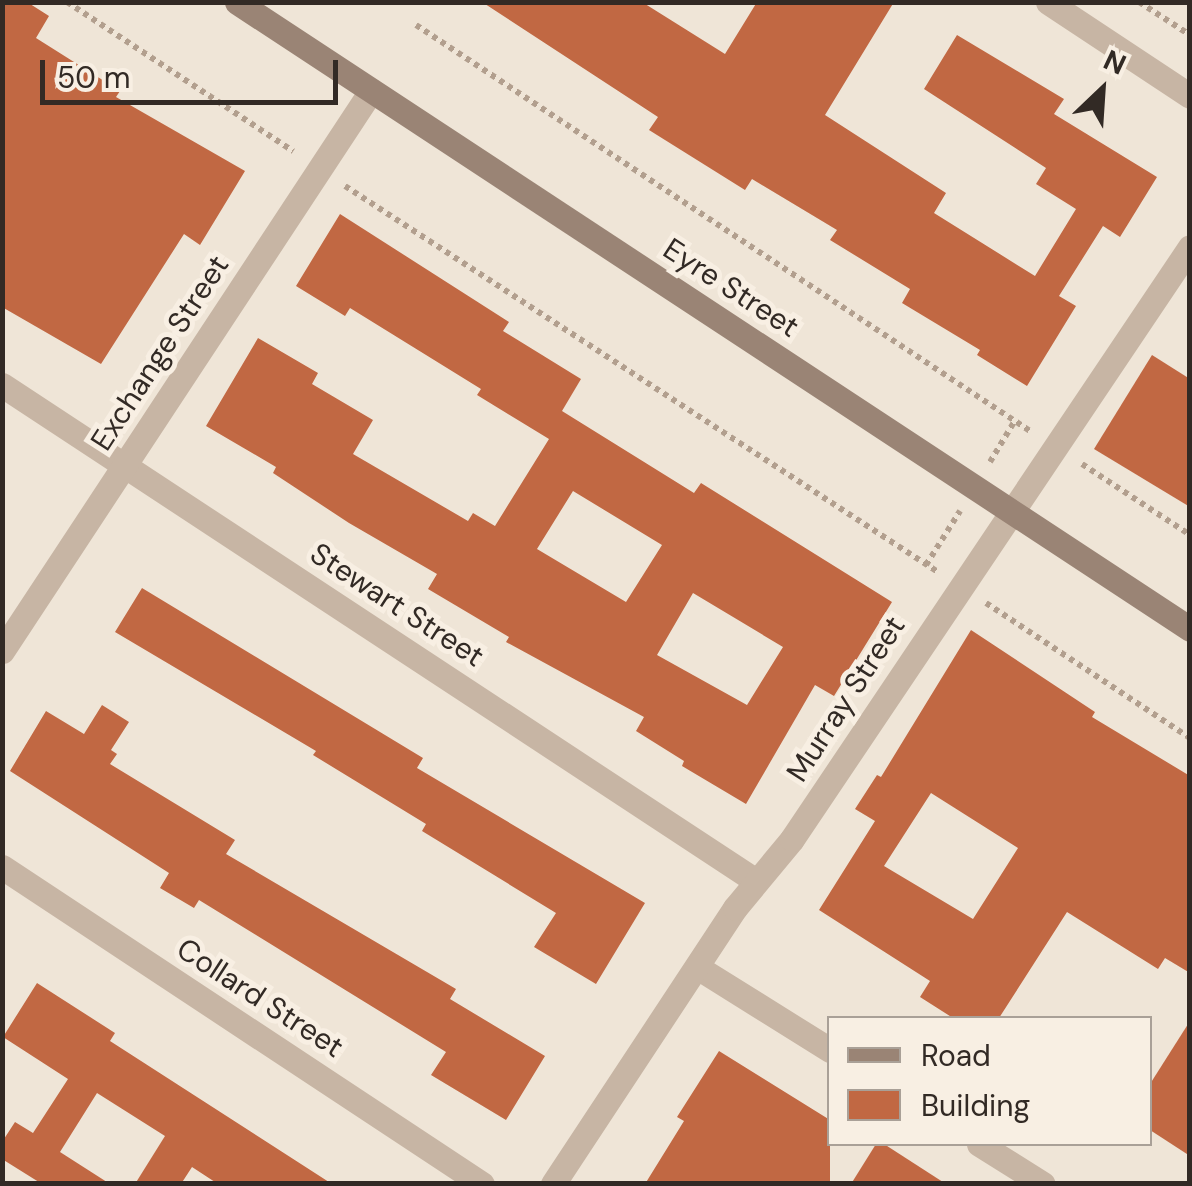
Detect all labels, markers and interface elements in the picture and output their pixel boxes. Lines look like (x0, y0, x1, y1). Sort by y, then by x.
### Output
scale bar (45, 40, 342, 102)
north arrow (1052, 40, 1152, 140)
text: N (1098, 41, 1132, 83)
text: 50 m (57, 58, 131, 97)
street label: Eyre Street (657, 231, 805, 345)
street label: Exchange Street (84, 249, 236, 457)
street label: Stewart Street (303, 536, 491, 674)
street label: Murray Street (779, 609, 913, 789)
street label: Collard Street (170, 931, 350, 1065)
legend (827, 1016, 1152, 1146)
text: Road (921, 1036, 991, 1075)
text: Building (921, 1086, 1030, 1125)

